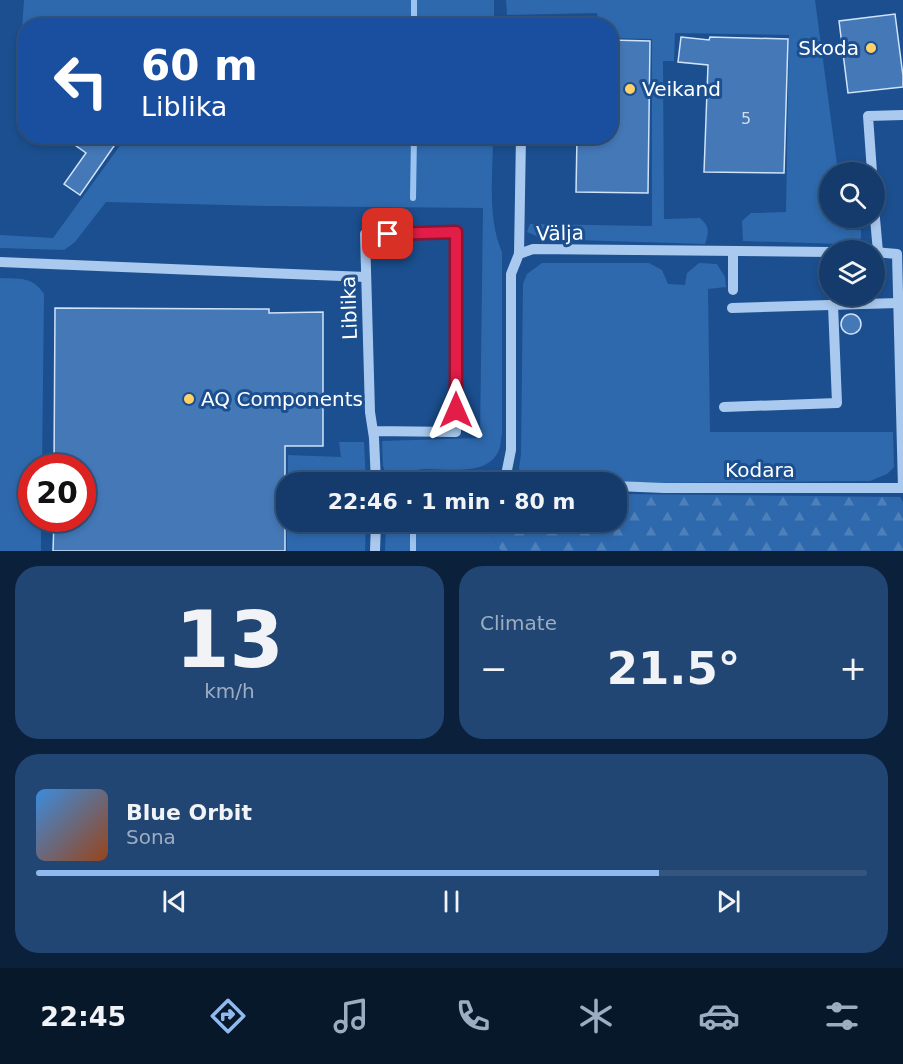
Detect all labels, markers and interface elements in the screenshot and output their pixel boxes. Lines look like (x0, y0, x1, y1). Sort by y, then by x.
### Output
place label: Skoda (798, 36, 859, 60)
text: 60 m (141, 41, 258, 90)
marker: Skoda (864, 41, 878, 55)
icon: left (42, 42, 120, 120)
place label: Veikand (642, 77, 721, 101)
marker: Veikand (623, 82, 637, 96)
text: Liblika (141, 91, 227, 122)
house number: 5 (741, 109, 751, 128)
map controls (819, 162, 885, 306)
button: search (819, 162, 885, 228)
pin (362, 208, 413, 259)
icon: arrive (371, 217, 404, 250)
street label: Välja (536, 221, 584, 245)
button: layers (819, 240, 885, 306)
street label: Liblika (336, 276, 362, 340)
position arrow (424, 378, 488, 442)
place label: AQ Components (201, 387, 363, 411)
marker: AQ Components (182, 392, 196, 406)
speed limit sign: 20 (18, 454, 96, 532)
street label: Kodara (725, 458, 795, 482)
text: 22:46 · 1 min · 80 m (328, 489, 575, 514)
text: 13 (175, 595, 284, 685)
text: Climate (480, 611, 557, 635)
text: 21.5° (607, 642, 740, 695)
text: − (480, 649, 508, 688)
text: + (839, 649, 867, 688)
text: km/h (204, 679, 255, 703)
text: Blue Orbit (126, 800, 252, 825)
text: Sona (126, 825, 176, 849)
icon: previous (158, 885, 191, 918)
icon: pause (435, 885, 468, 918)
icon: next (712, 885, 745, 918)
icon: directions (207, 995, 249, 1037)
icon: music (330, 995, 372, 1037)
icon: phone (452, 995, 494, 1037)
icon: climate (575, 995, 617, 1037)
icon: car (698, 995, 740, 1037)
icon: filters (821, 995, 863, 1037)
text: 22:45 (40, 1001, 126, 1032)

